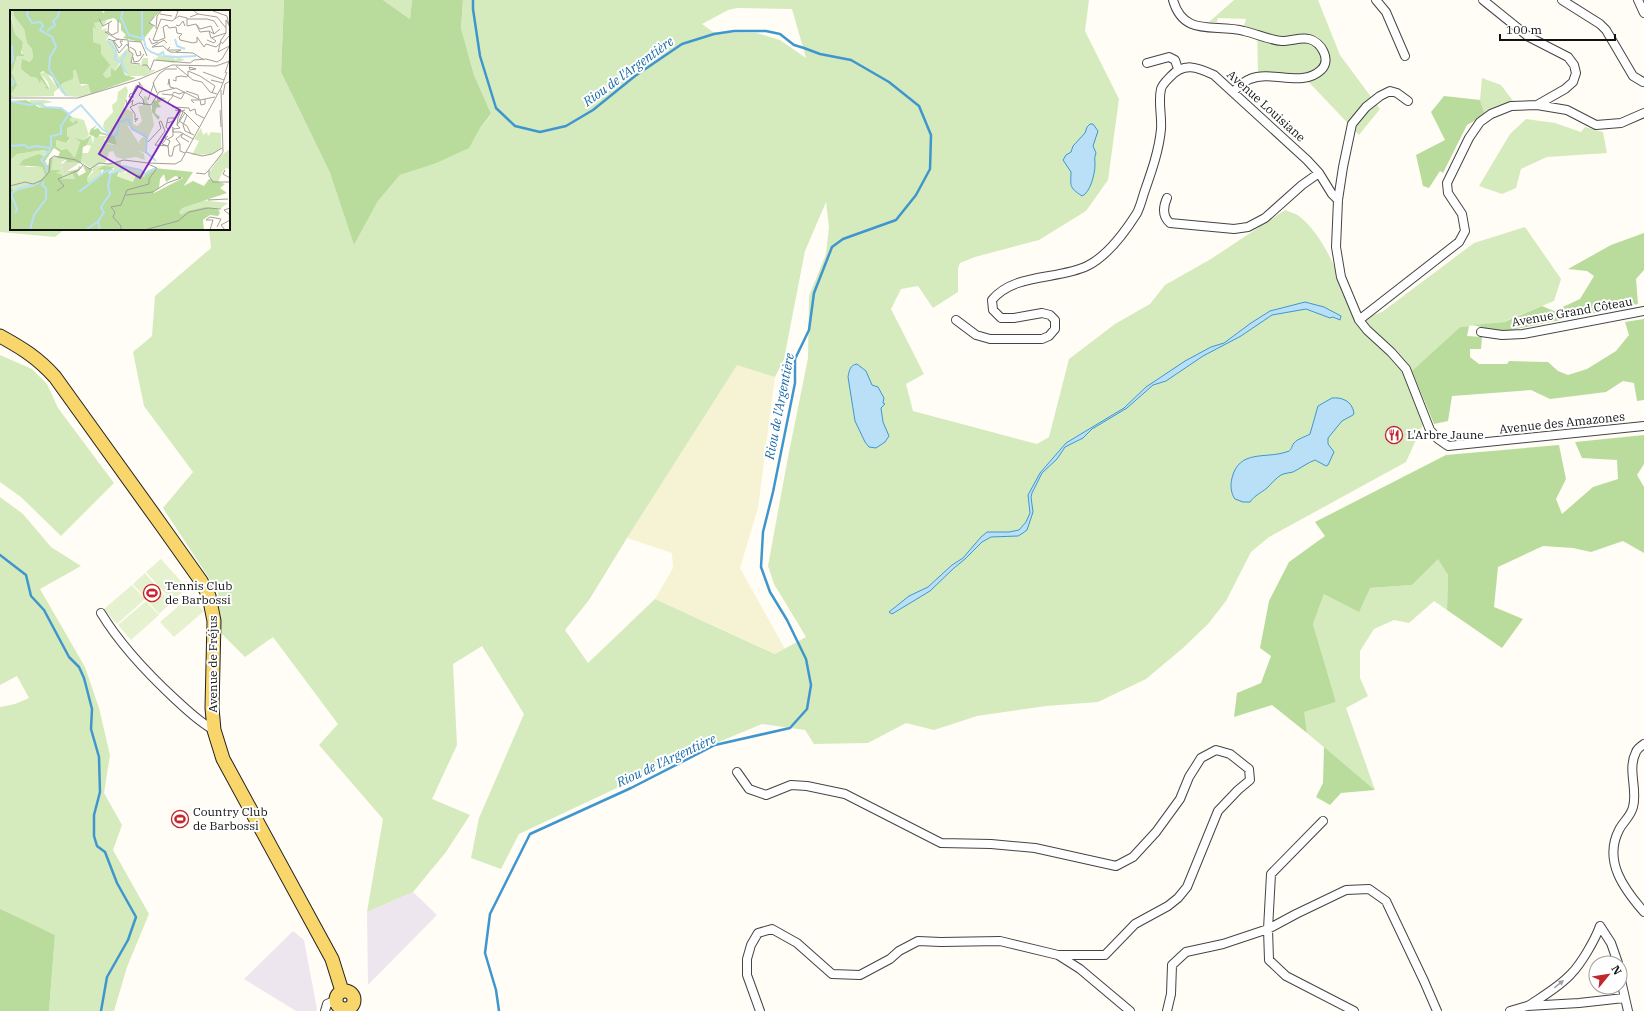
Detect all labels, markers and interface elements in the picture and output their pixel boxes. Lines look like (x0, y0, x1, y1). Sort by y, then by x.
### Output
inset map (10, 10, 230, 230)
scale bar (1500, 16, 1615, 42)
text: 100 m (1506, 22, 1542, 37)
water label: Riou de l'Argentière (579, 33, 677, 111)
street label: Avenue Louisiane (1224, 66, 1309, 145)
street label: Avenue Grand Côteau (1510, 293, 1634, 330)
water label: Riou de l'Argentière (761, 351, 798, 462)
street label: Avenue des Amazones (1498, 408, 1626, 437)
restaurant icon: L'Arbre Jaune (1384, 425, 1404, 445)
place label: L'Arbre Jaune (1407, 427, 1484, 442)
place label: Tennis Club de Barbossi (165, 578, 232, 607)
sports icon: Tennis Club de Barbossi (142, 583, 162, 603)
street label: Avenue de Fréjus (205, 615, 220, 713)
water label: Riou de l'Argentière (613, 730, 719, 791)
place label: Country Club de Barbossi (193, 804, 268, 833)
sports icon: Country Club de Barbossi (170, 809, 190, 829)
north arrow (1588, 955, 1628, 995)
text: N (1608, 963, 1625, 978)
one-way arrow (1554, 980, 1565, 988)

